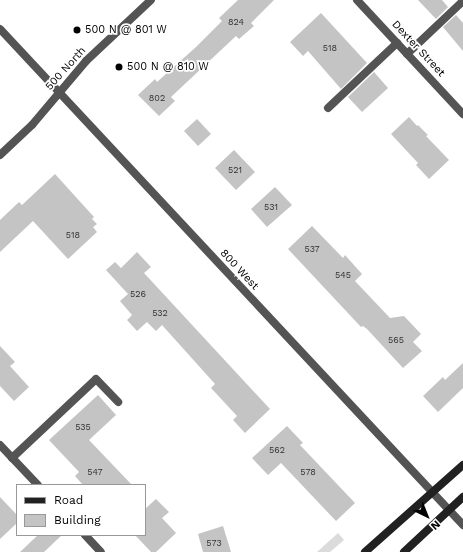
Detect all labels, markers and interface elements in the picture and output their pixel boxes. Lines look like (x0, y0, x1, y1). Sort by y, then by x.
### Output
house number: 824 (228, 17, 244, 27)
street label: Dexter Street (389, 18, 447, 80)
place label: 500 N @ 801 W (85, 23, 167, 37)
marker: 500 N @ 801 W (72, 25, 82, 35)
house number: 518 (323, 43, 337, 53)
street label: 500 North (43, 45, 89, 93)
place label: 500 N @ 810 W (127, 60, 209, 74)
marker: 500 N @ 810 W (114, 62, 124, 72)
house number: 802 (149, 93, 165, 103)
house number: 521 (228, 165, 242, 175)
house number: 531 (264, 202, 278, 212)
house number: 518 (66, 230, 80, 240)
house number: 537 (304, 244, 320, 254)
street label: 800 West (217, 247, 261, 293)
house number: 545 (335, 270, 351, 280)
house number: 526 (130, 289, 146, 299)
house number: 532 (152, 308, 168, 318)
house number: 565 (388, 335, 404, 345)
house number: 535 (75, 422, 91, 432)
house number: 562 (269, 445, 285, 455)
house number: 547 (87, 467, 103, 477)
house number: 578 (300, 467, 316, 477)
legend (16, 484, 146, 536)
text: Road (54, 493, 83, 507)
north arrow (407, 496, 447, 536)
text: Building (54, 513, 101, 527)
text: N (428, 518, 443, 533)
house number: 573 (206, 538, 222, 548)

